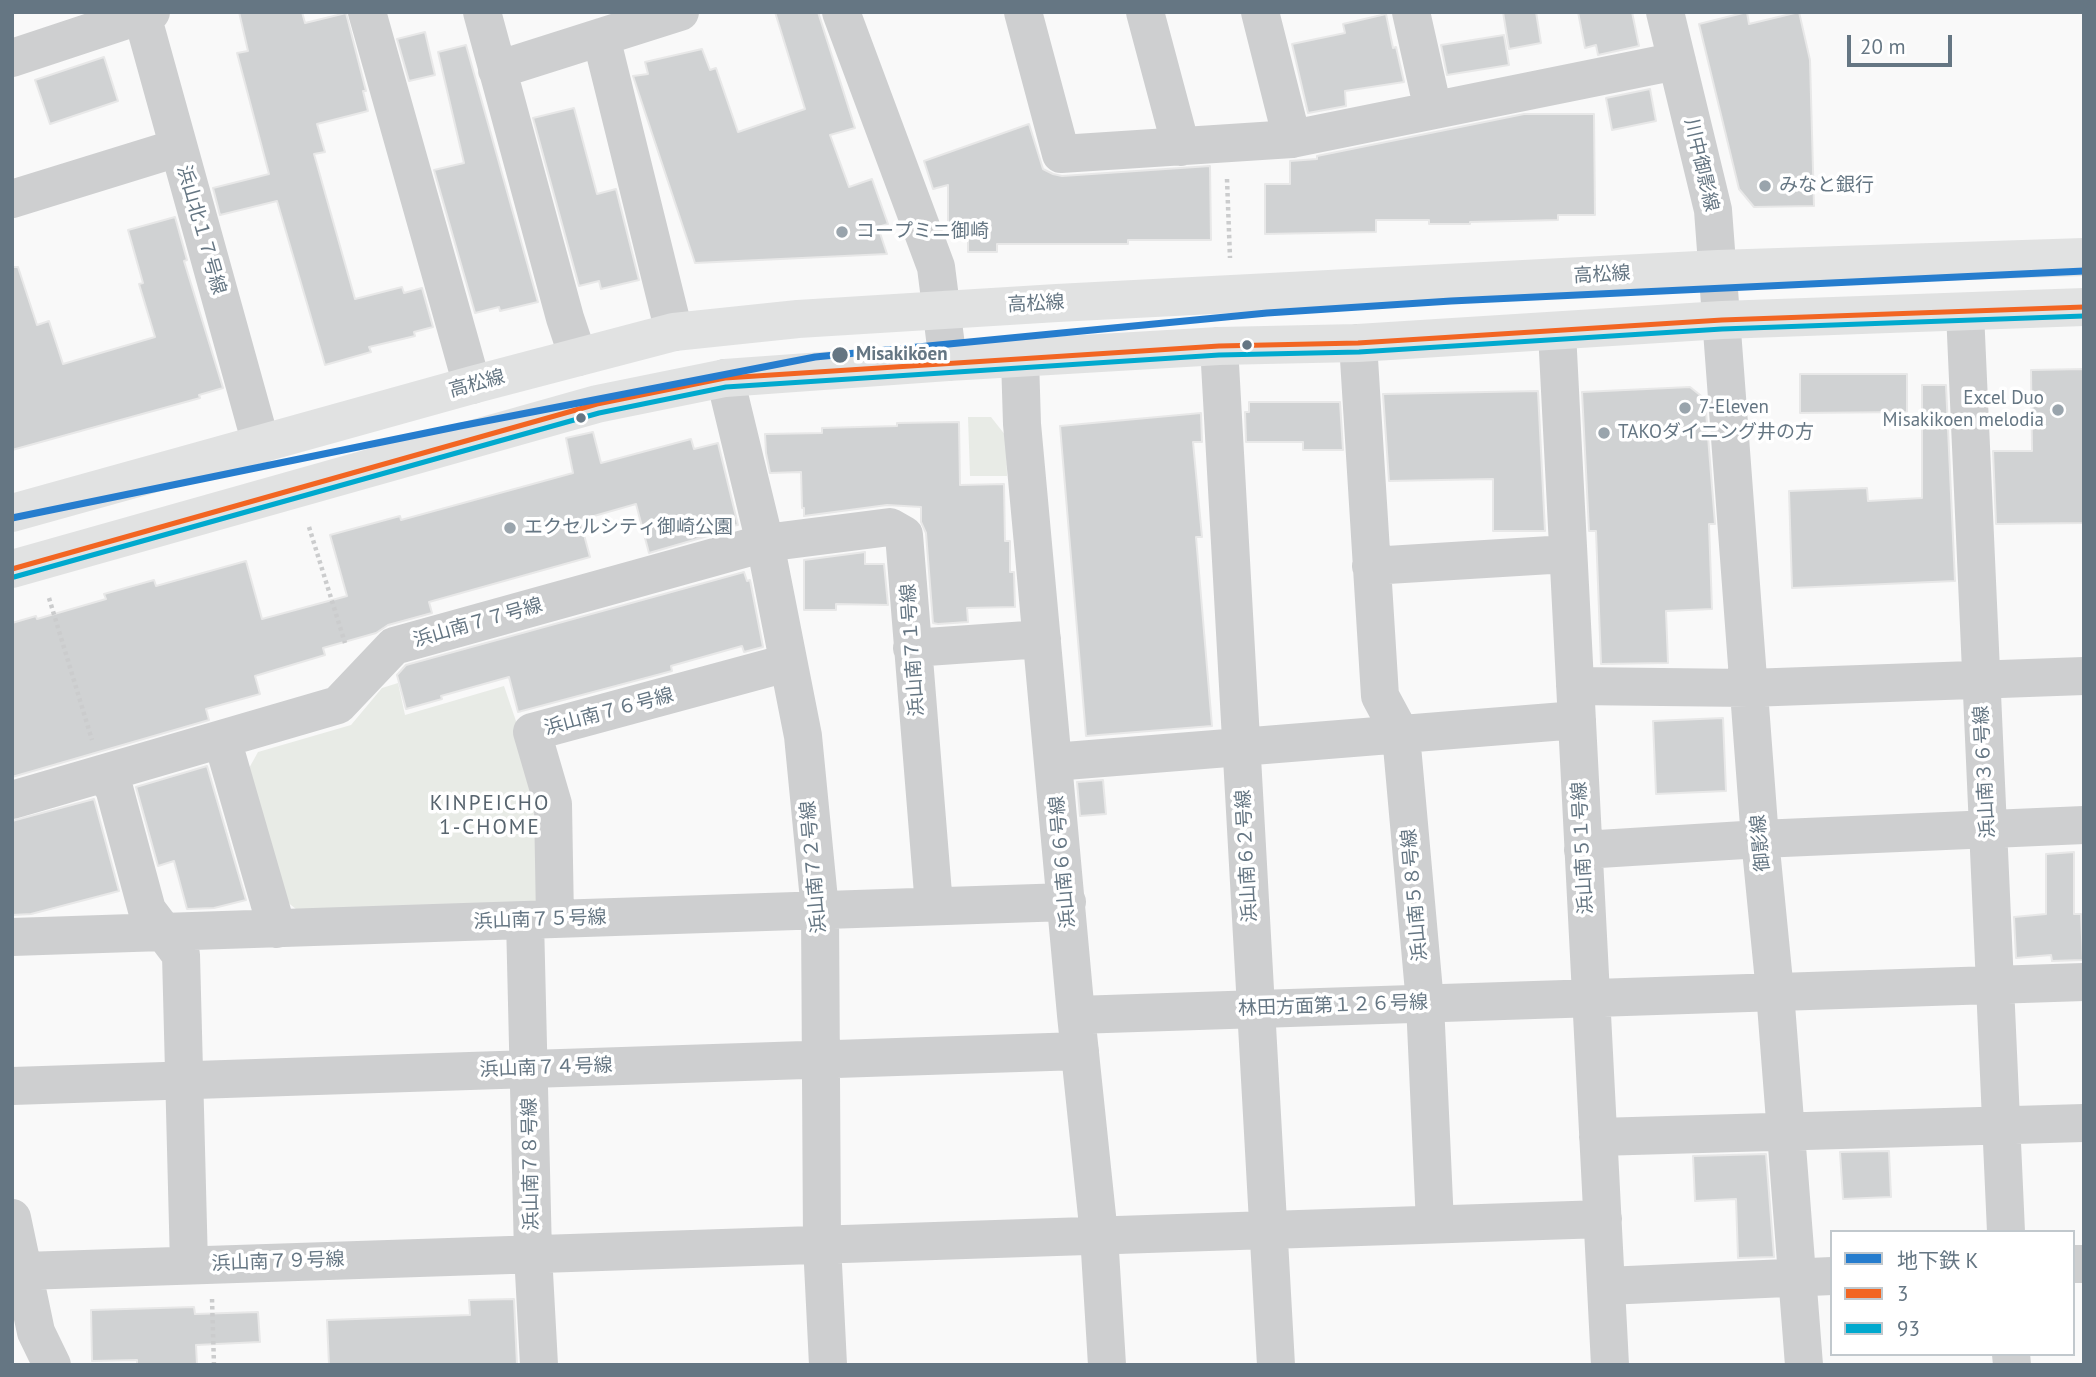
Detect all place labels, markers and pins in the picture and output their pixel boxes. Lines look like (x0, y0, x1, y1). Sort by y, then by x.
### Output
place label: みなと銀行 (1779, 175, 1874, 197)
marker: みなと銀行 (1757, 178, 1773, 194)
place label: コープミニ御崎 (856, 221, 989, 243)
marker: コープミニ御崎 (834, 224, 850, 240)
unlabelled marker (1240, 338, 1254, 352)
place label: Misakikōen (856, 344, 948, 366)
marker: Misakikōen (830, 345, 850, 365)
place label: Excel Duo Misakikoen melodia (1883, 388, 2044, 432)
place label: 7-Eleven (1699, 397, 1769, 419)
marker: 7-Eleven (1677, 400, 1693, 416)
marker: Excel Duo Misakikoen melodia (2050, 402, 2066, 418)
unlabelled marker (574, 411, 588, 425)
place label: TAKOダイニング井の方 (1618, 422, 1814, 444)
marker: TAKOダイニング井の方 (1596, 425, 1612, 441)
place label: エクセルシティ御崎公園 (524, 517, 733, 539)
marker: エクセルシティ御崎公園 (502, 520, 518, 536)

